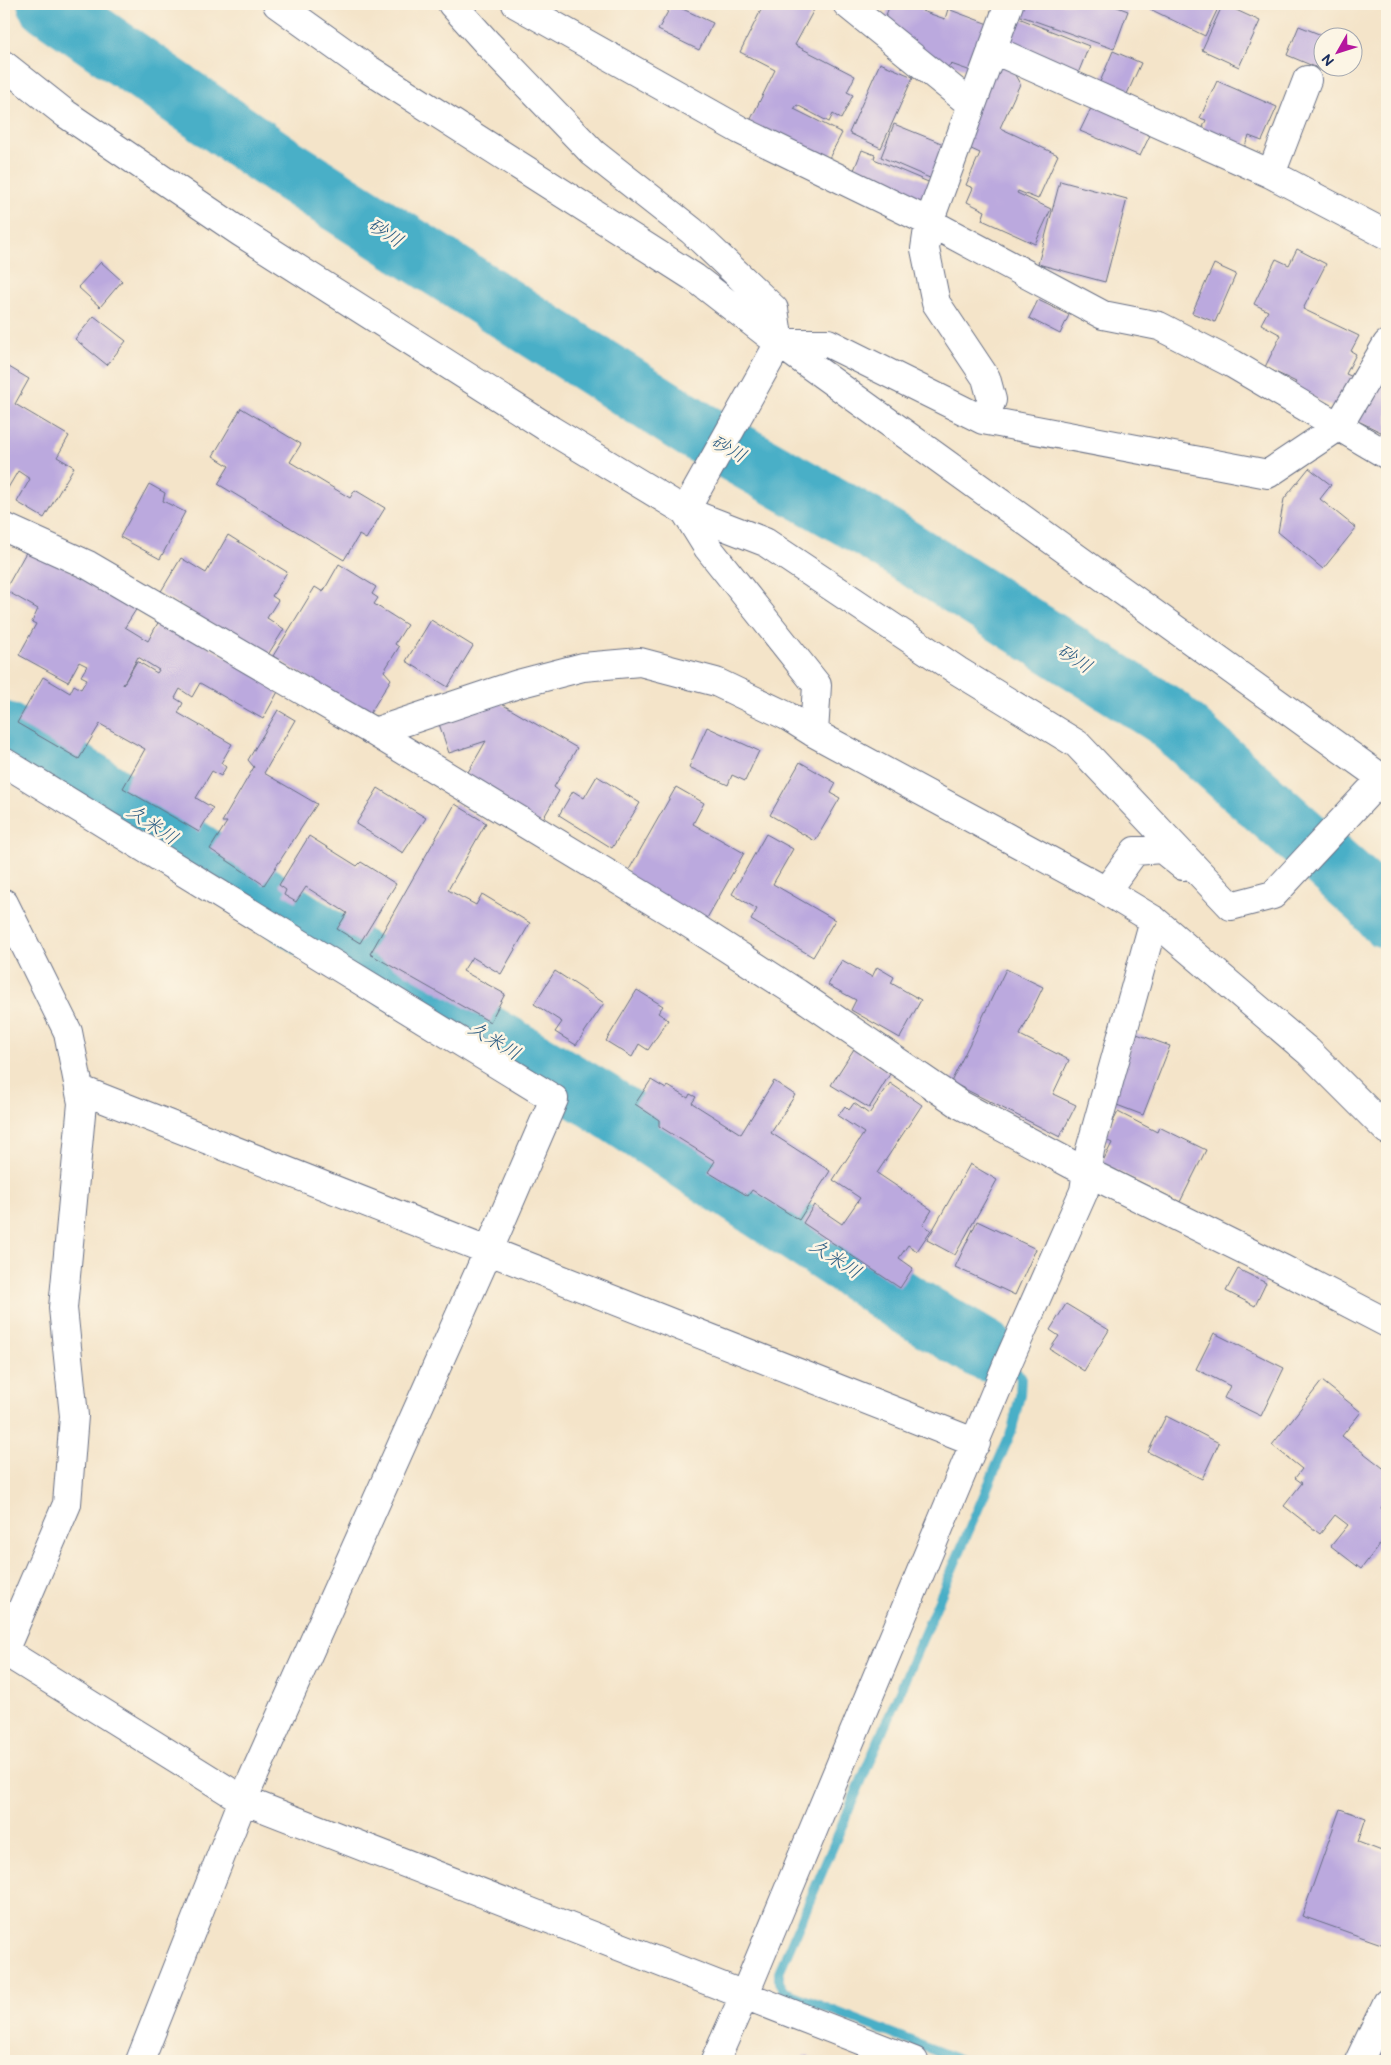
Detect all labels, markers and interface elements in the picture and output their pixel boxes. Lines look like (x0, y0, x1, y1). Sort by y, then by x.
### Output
north arrow (1314, 28, 1364, 78)
text: N (1318, 50, 1338, 69)
water label: 砂川 (363, 213, 407, 253)
water label: 砂川 (706, 430, 750, 469)
water label: 砂川 (1052, 639, 1096, 679)
water label: 久米川 (122, 800, 182, 851)
water label: 久米川 (464, 1017, 525, 1066)
water label: 久米川 (805, 1234, 865, 1284)

